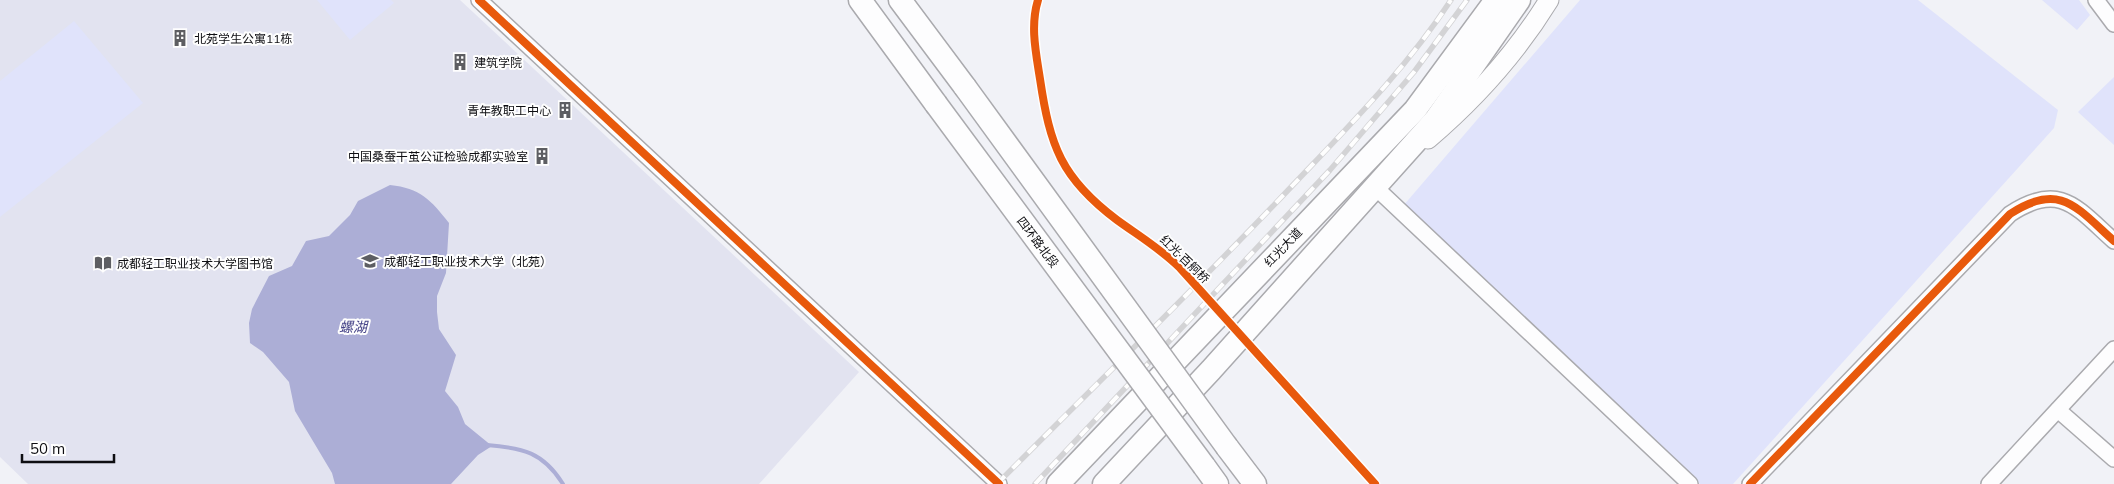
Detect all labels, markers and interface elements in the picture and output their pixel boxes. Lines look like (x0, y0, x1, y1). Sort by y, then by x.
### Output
building icon: 北苑学生公寓11栋 (170, 28, 190, 48)
place label: 北苑学生公寓11栋 (194, 31, 292, 46)
building icon: 建筑学院 (450, 52, 470, 72)
place label: 建筑学院 (474, 55, 522, 70)
building icon: 青年教职工中心 (555, 100, 575, 120)
place label: 青年教职工中心 (467, 103, 551, 118)
building icon: 中国桑蚕干茧公证检验成都实验室 (532, 146, 552, 166)
place label: 中国桑蚕干茧公证检验成都实验室 (348, 149, 528, 164)
street label: 四环路北段 (1014, 214, 1062, 270)
street label: 红光大道 (1261, 225, 1305, 269)
street label: 红光·百舸桥 (1157, 232, 1213, 286)
school or university icon: 成都轻工职业技术大学（北苑） (360, 251, 380, 271)
library icon: 成都轻工职业技术大学图书馆 (93, 253, 113, 273)
place label: 成都轻工职业技术大学（北苑） (384, 254, 552, 269)
place label: 成都轻工职业技术大学图书馆 (117, 256, 273, 271)
water label: 螺湖 (339, 318, 369, 336)
scale bar (22, 432, 115, 464)
text: 50 m (30, 439, 65, 458)

